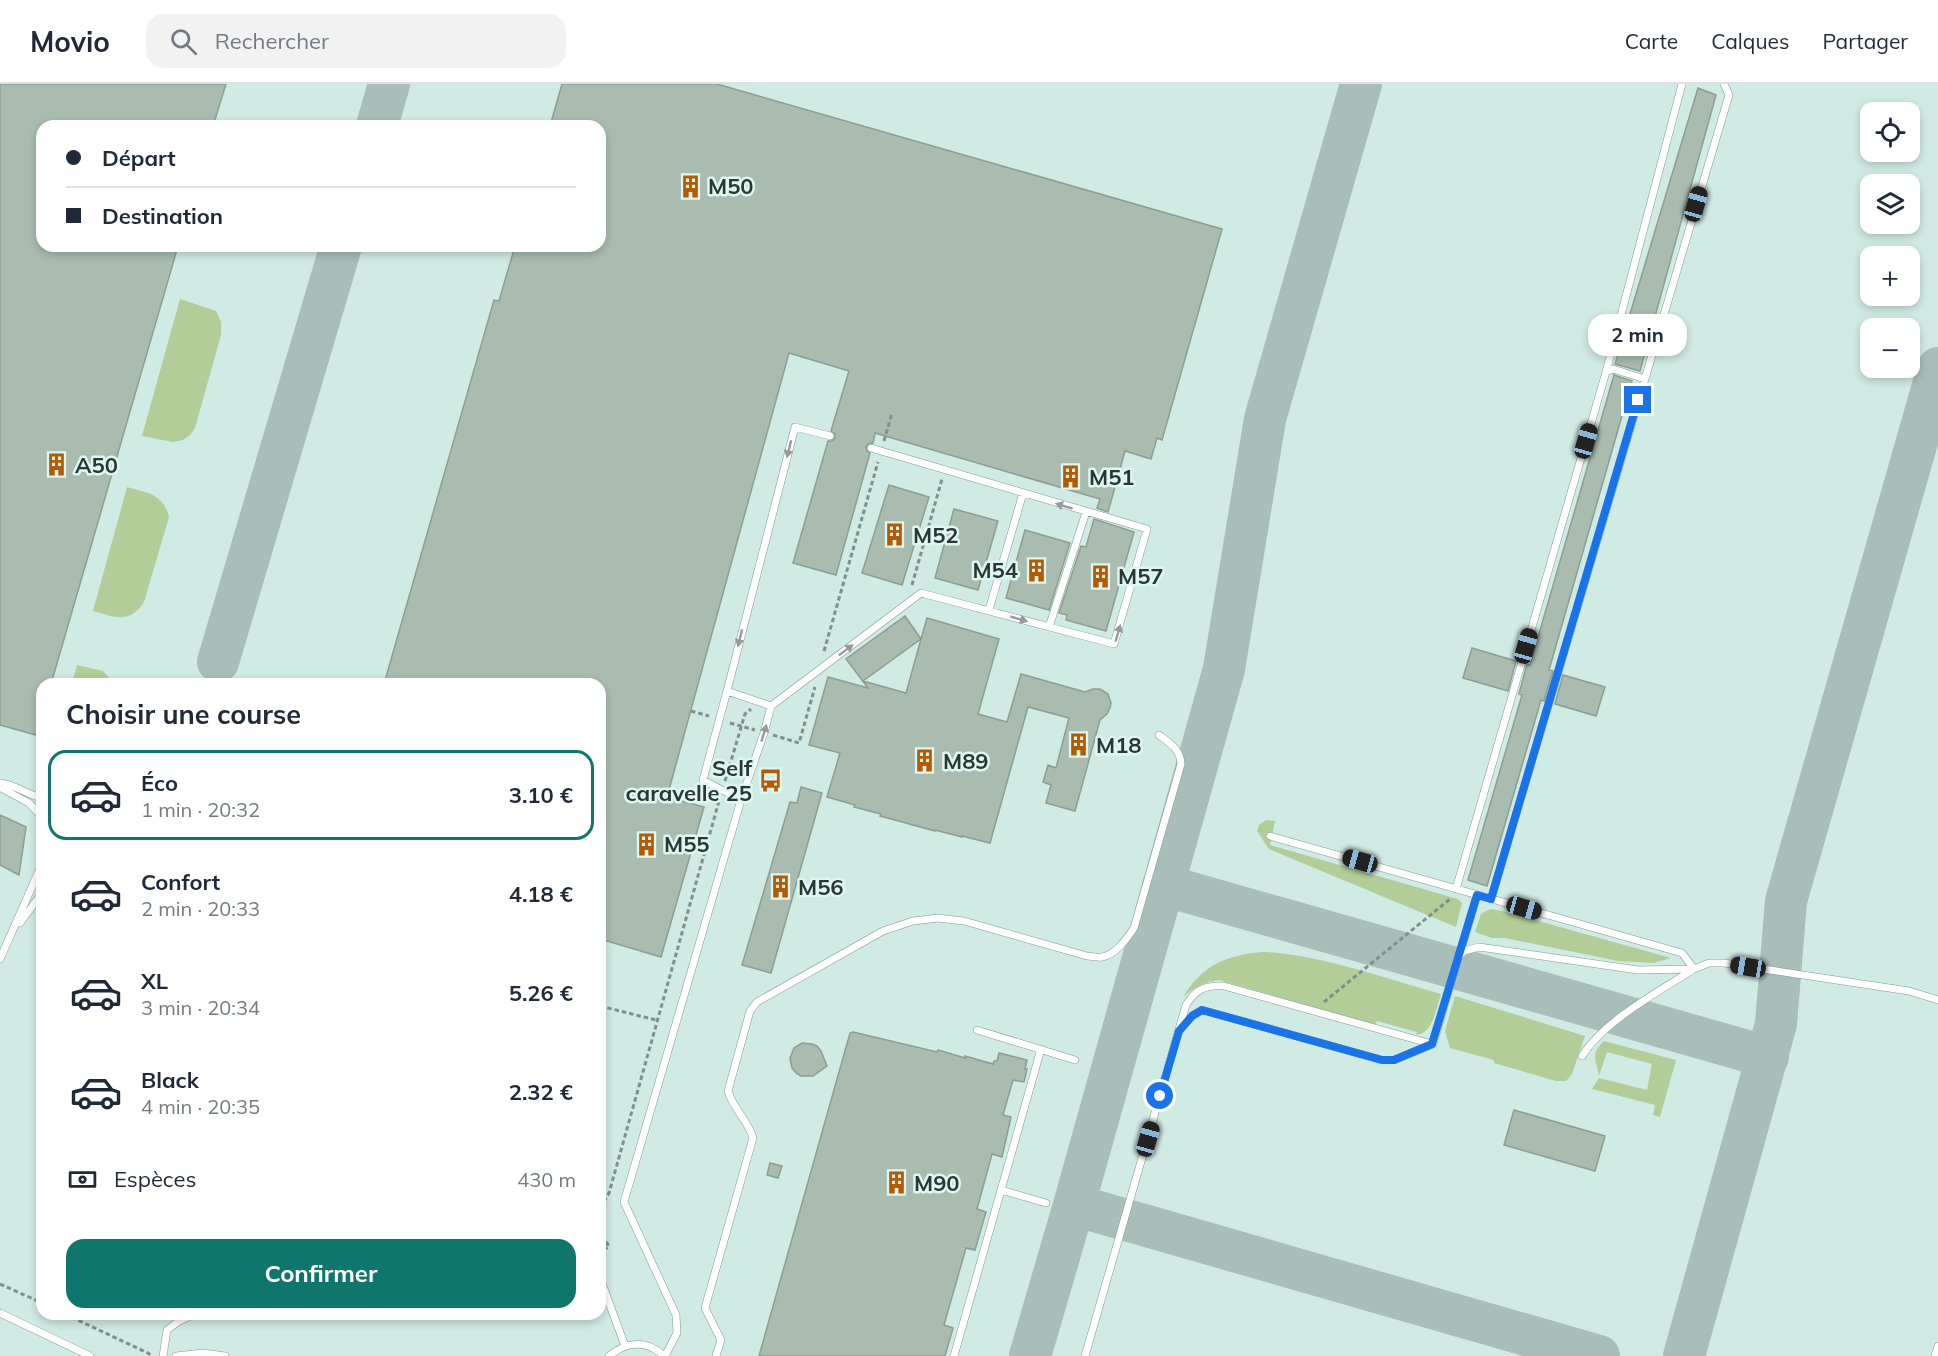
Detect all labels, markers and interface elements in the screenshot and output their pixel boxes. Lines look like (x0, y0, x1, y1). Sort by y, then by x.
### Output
search box (146, 14, 566, 68)
text: Movio (30, 24, 110, 59)
icon: search (167, 25, 200, 58)
text: Rechercher (215, 27, 329, 55)
text: Carte (1625, 28, 1678, 54)
text: Calques (1711, 28, 1789, 54)
text: Partager (1822, 28, 1908, 54)
map controls (1860, 102, 1920, 378)
button: locate (1860, 102, 1920, 162)
text: Départ (102, 144, 176, 172)
place label: M50 (708, 172, 754, 200)
building icon: M50 (677, 173, 703, 199)
button: layers (1860, 174, 1920, 234)
car (1682, 184, 1710, 224)
text: Destination (102, 202, 223, 230)
button: + (1860, 246, 1920, 306)
callout: 2 min (1588, 313, 1688, 355)
button: − (1860, 318, 1920, 378)
text: 2 min (1611, 322, 1664, 347)
route end (1624, 386, 1651, 413)
car (1572, 421, 1600, 461)
one-way arrow (784, 440, 794, 458)
place label: A50 (75, 451, 118, 479)
building icon: A50 (44, 452, 70, 478)
place label: M51 (1089, 463, 1135, 491)
building icon: M51 (1058, 464, 1084, 490)
one-way arrow (1054, 501, 1072, 510)
place label: M52 (913, 521, 959, 549)
building icon: M52 (882, 522, 908, 548)
place label: M54 (972, 556, 1018, 584)
building icon: M54 (1023, 557, 1049, 583)
place label: M57 (1118, 562, 1164, 590)
building icon: M57 (1087, 563, 1113, 589)
one-way arrow (1010, 614, 1028, 624)
one-way arrow (1113, 624, 1123, 642)
car (1512, 626, 1540, 666)
one-way arrow (735, 629, 745, 647)
one-way arrow (838, 644, 853, 656)
text: Choisir une course (66, 697, 301, 731)
one-way arrow (760, 724, 769, 742)
place label: M18 (1096, 731, 1142, 759)
building icon: M18 (1065, 732, 1091, 758)
place label: M89 (943, 747, 989, 775)
building icon: M89 (912, 748, 938, 774)
place label: Self caravelle 25 (625, 754, 753, 807)
icon: car (69, 768, 123, 822)
bus stop icon: Self caravelle 25 (757, 768, 783, 794)
text: Éco (141, 769, 178, 797)
text: 3.10 € (509, 781, 573, 809)
text: 1 min · 20:32 (141, 797, 260, 822)
place label: M55 (664, 830, 710, 858)
building icon: M55 (633, 831, 659, 857)
car (1340, 847, 1380, 875)
icon: car (69, 867, 123, 921)
text: Confort (141, 868, 220, 896)
place label: M56 (798, 873, 844, 901)
building icon: M56 (767, 874, 793, 900)
text: 4.18 € (509, 880, 573, 908)
car (1504, 894, 1544, 922)
text: 2 min · 20:33 (141, 896, 260, 921)
car (1729, 955, 1767, 979)
icon: car (69, 966, 123, 1020)
text: XL (141, 967, 168, 995)
text: 5.26 € (509, 979, 573, 1007)
text: 3 min · 20:34 (141, 995, 260, 1020)
icon: car (69, 1065, 123, 1119)
text: Black (141, 1066, 199, 1094)
text: 2.32 € (509, 1078, 573, 1106)
route start (1146, 1082, 1173, 1109)
text: 4 min · 20:35 (141, 1094, 260, 1119)
car (1134, 1119, 1162, 1159)
icon: cash (66, 1163, 99, 1196)
text: Espèces (114, 1165, 196, 1193)
text: 430 m (517, 1167, 576, 1192)
place label: M90 (914, 1169, 960, 1197)
building icon: M90 (883, 1170, 909, 1196)
button: Confirmer (66, 1239, 576, 1308)

